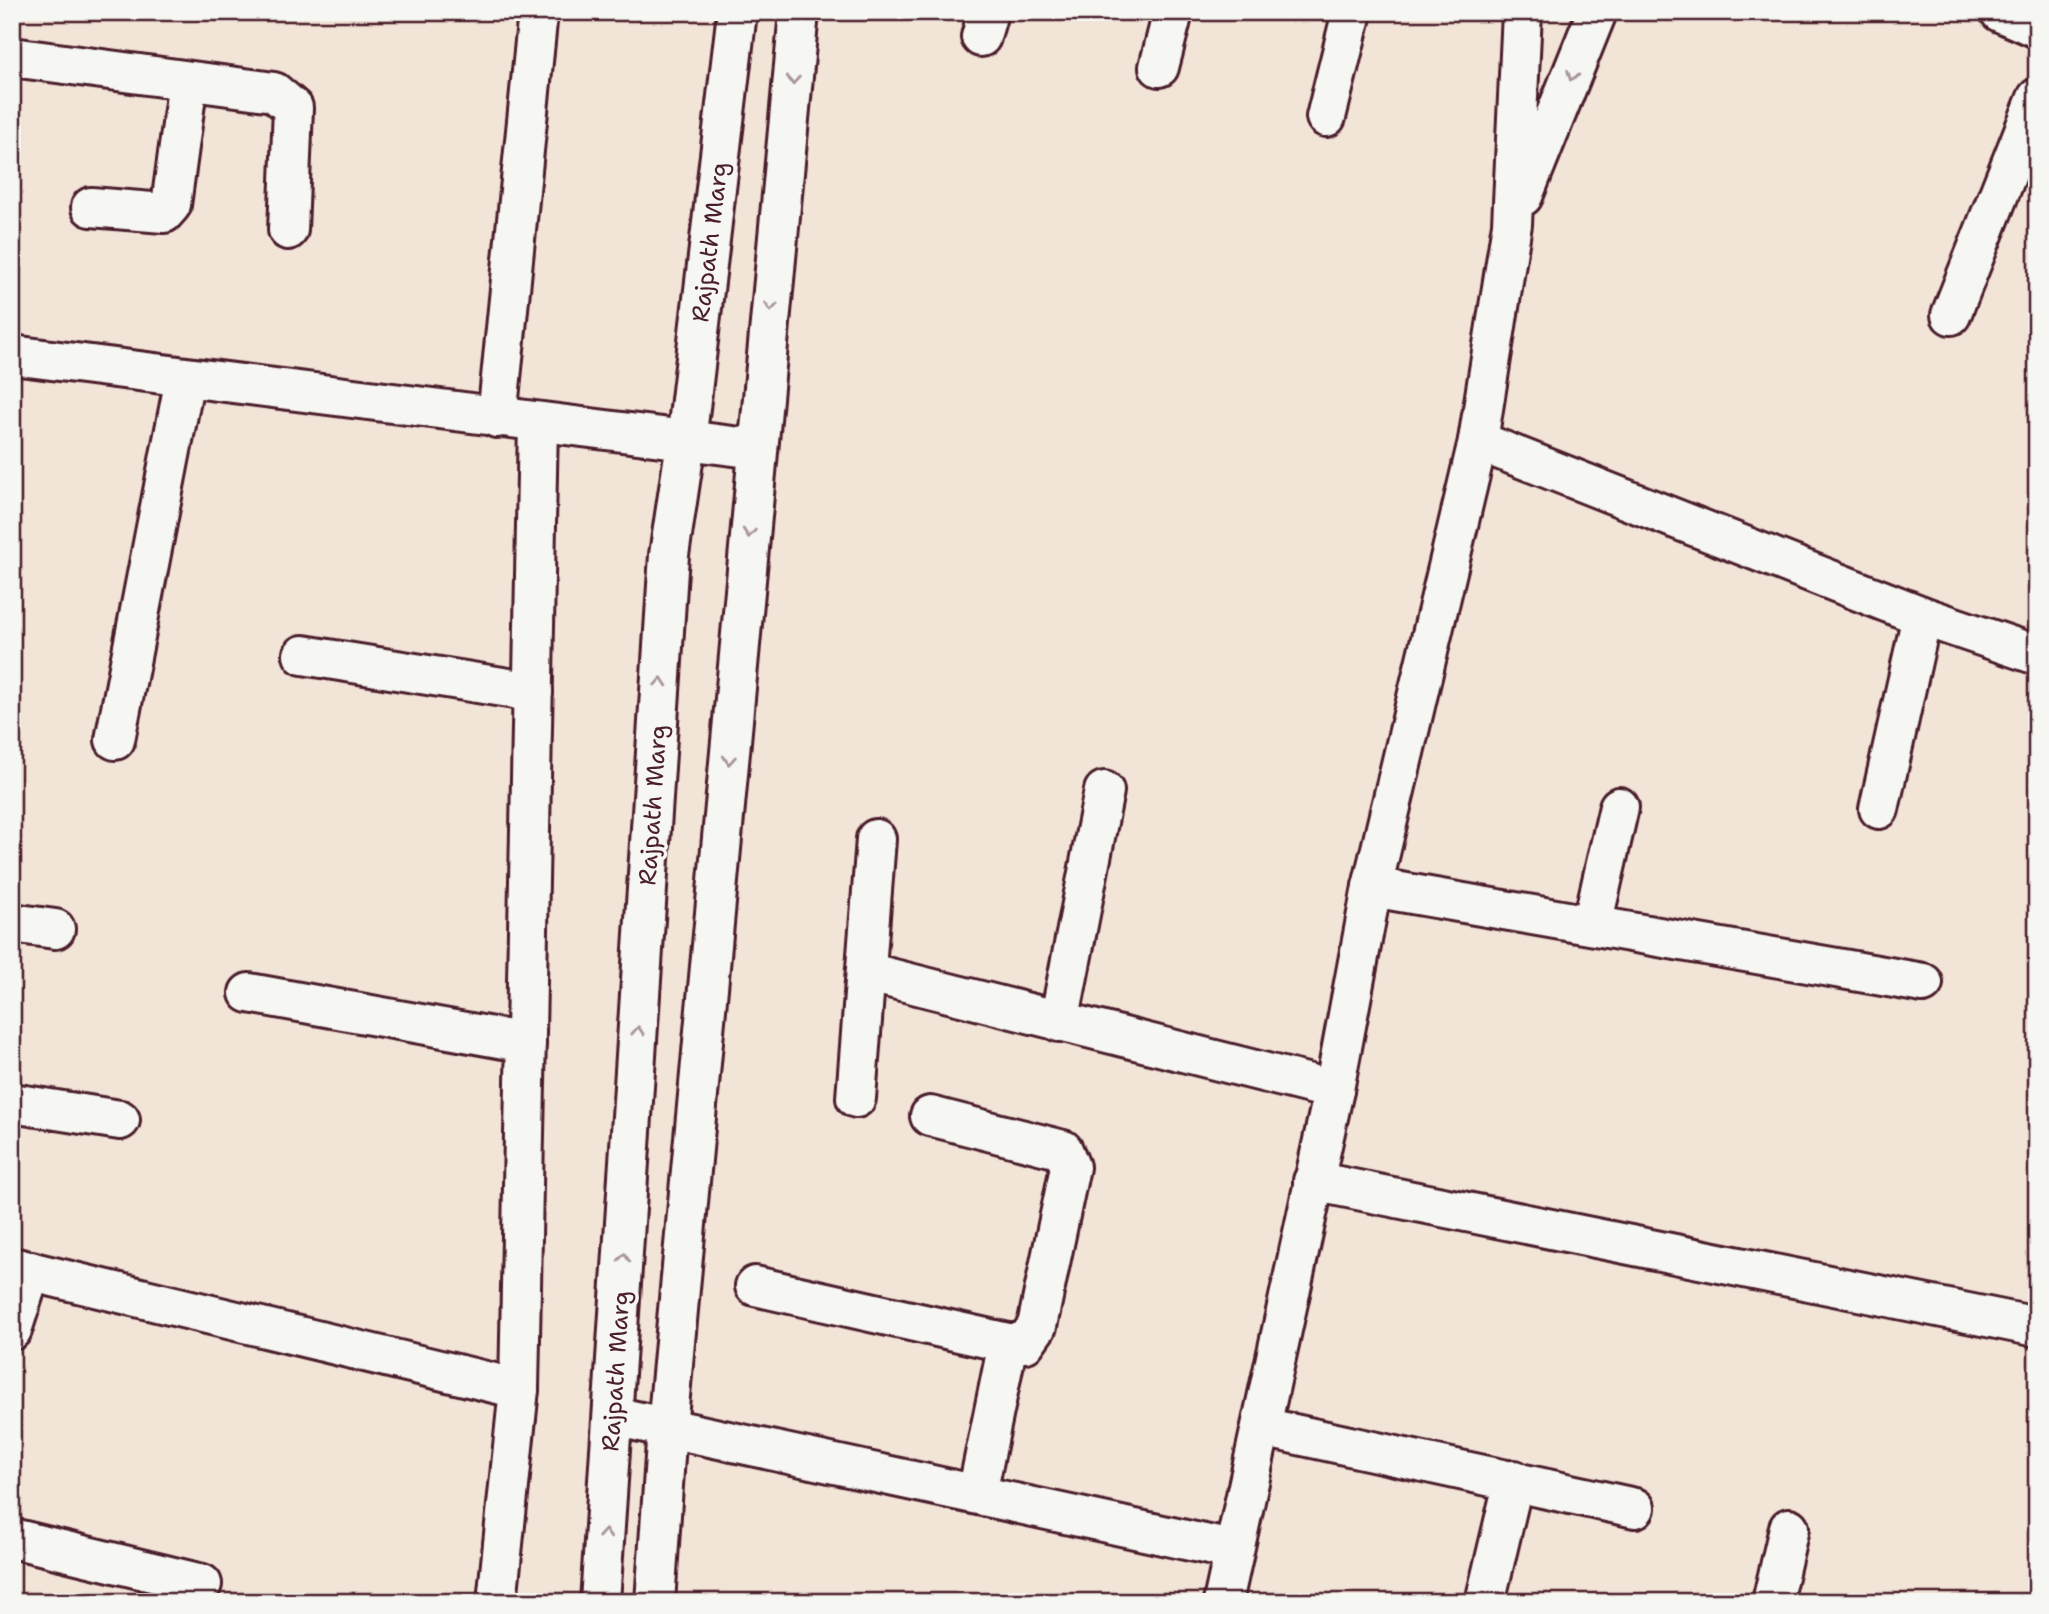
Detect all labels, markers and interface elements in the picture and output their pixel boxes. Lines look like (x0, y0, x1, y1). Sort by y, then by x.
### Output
one-way arrow (1566, 69, 1580, 81)
one-way arrow (785, 74, 800, 86)
street label: Rajpath Marg (684, 160, 736, 324)
one-way arrow (764, 301, 779, 312)
one-way arrow (742, 527, 757, 539)
one-way arrow (653, 676, 668, 687)
street label: Rajpath Marg (631, 724, 675, 886)
one-way arrow (721, 754, 736, 765)
one-way arrow (631, 1025, 646, 1036)
one-way arrow (616, 1252, 631, 1263)
street label: Rajpath Marg (594, 1290, 638, 1452)
one-way arrow (597, 1528, 612, 1539)

